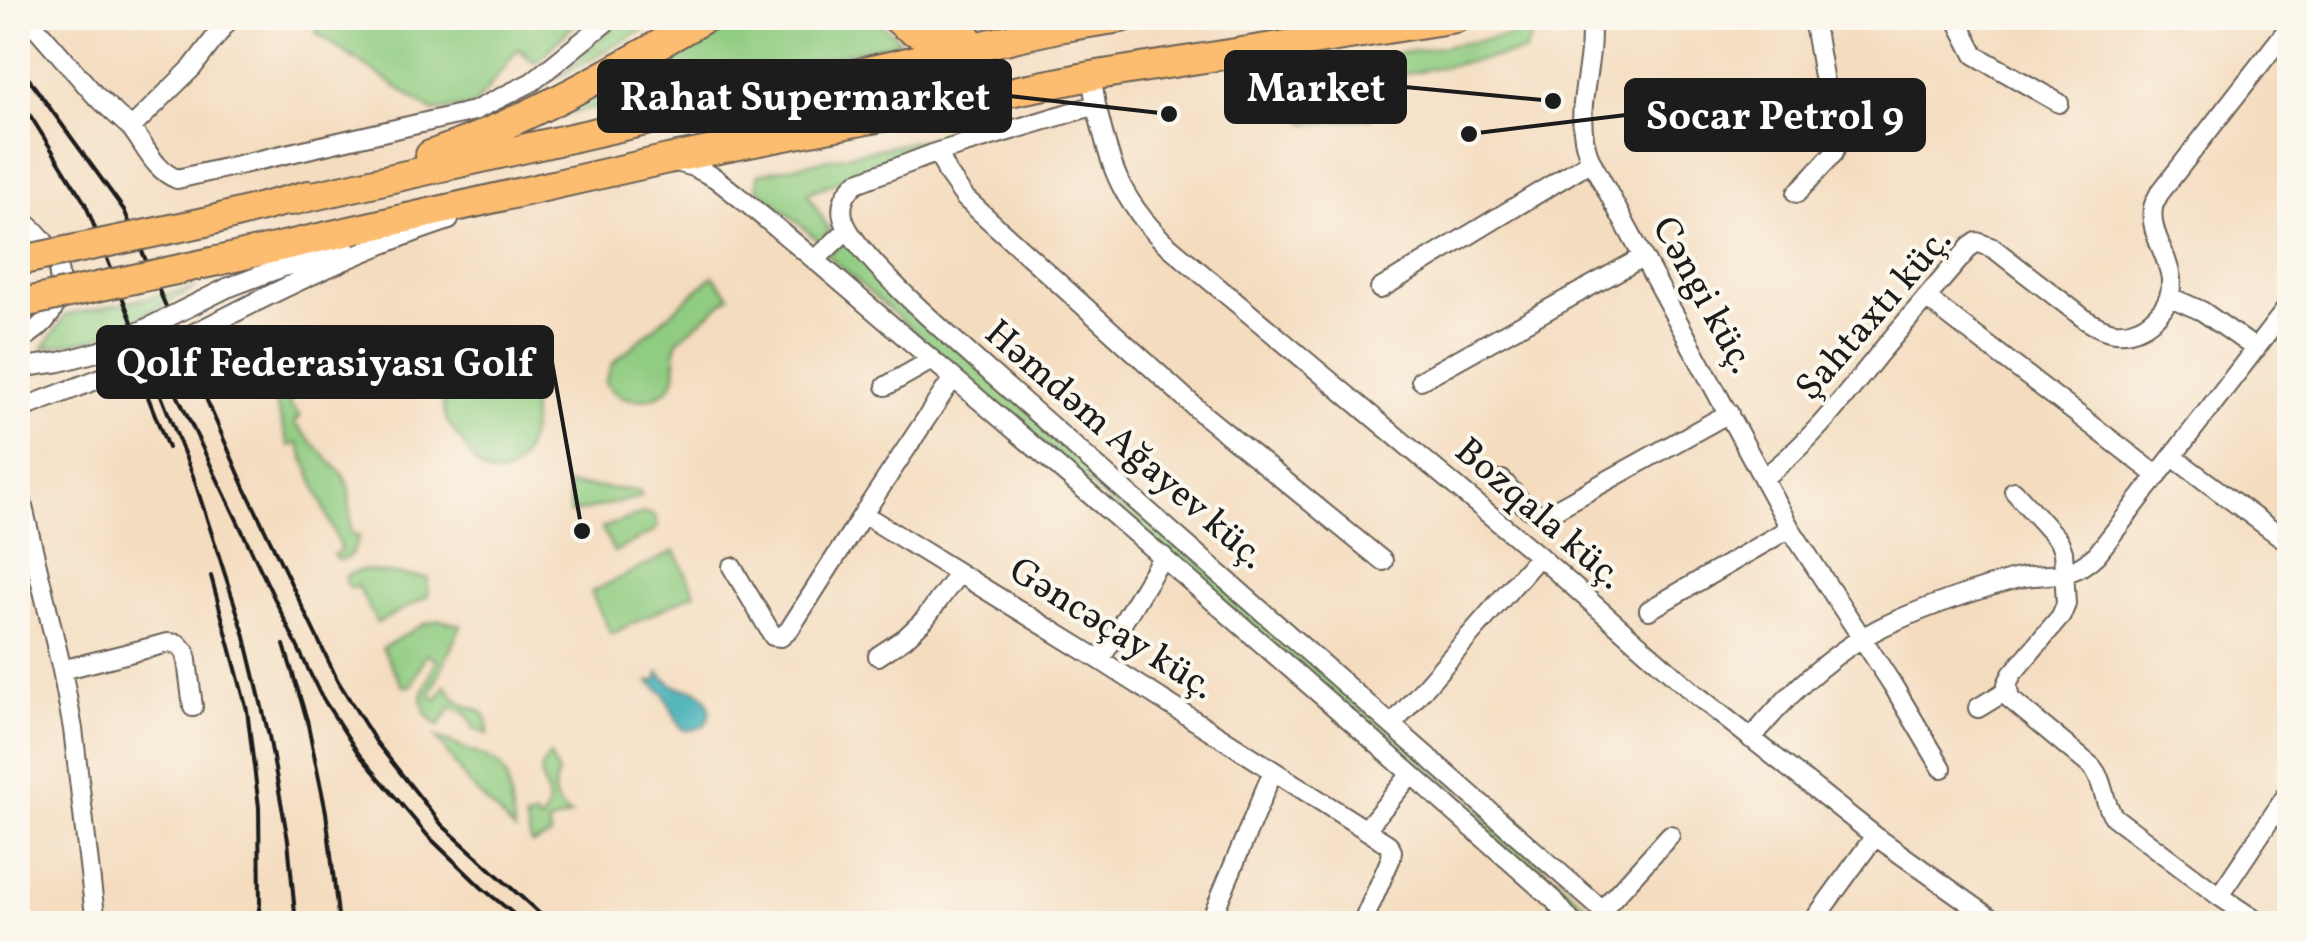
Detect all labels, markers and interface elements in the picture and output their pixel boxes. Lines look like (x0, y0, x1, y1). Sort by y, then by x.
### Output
callout: Market (1226, 52, 1405, 122)
callout: Rahat Supermarket (599, 61, 1010, 131)
text: Market (1247, 63, 1385, 119)
text: Rahat Supermarket (620, 72, 990, 128)
callout: Socar Petrol 9 (1626, 80, 1924, 150)
text: Socar Petrol 9 (1646, 91, 1904, 147)
street label: Cəngi küç. (1637, 208, 1767, 384)
street label: Şahtaxtı küç. (1785, 217, 1965, 413)
street label: Həmdəm Ağayev küç. (972, 309, 1276, 583)
callout: Qolf Federasiyası Golf (98, 327, 552, 397)
text: Qolf Federasiyası Golf (116, 338, 537, 394)
street label: Bozqala küç. (1442, 427, 1634, 603)
street label: Gəncəçay küç. (998, 546, 1224, 714)

